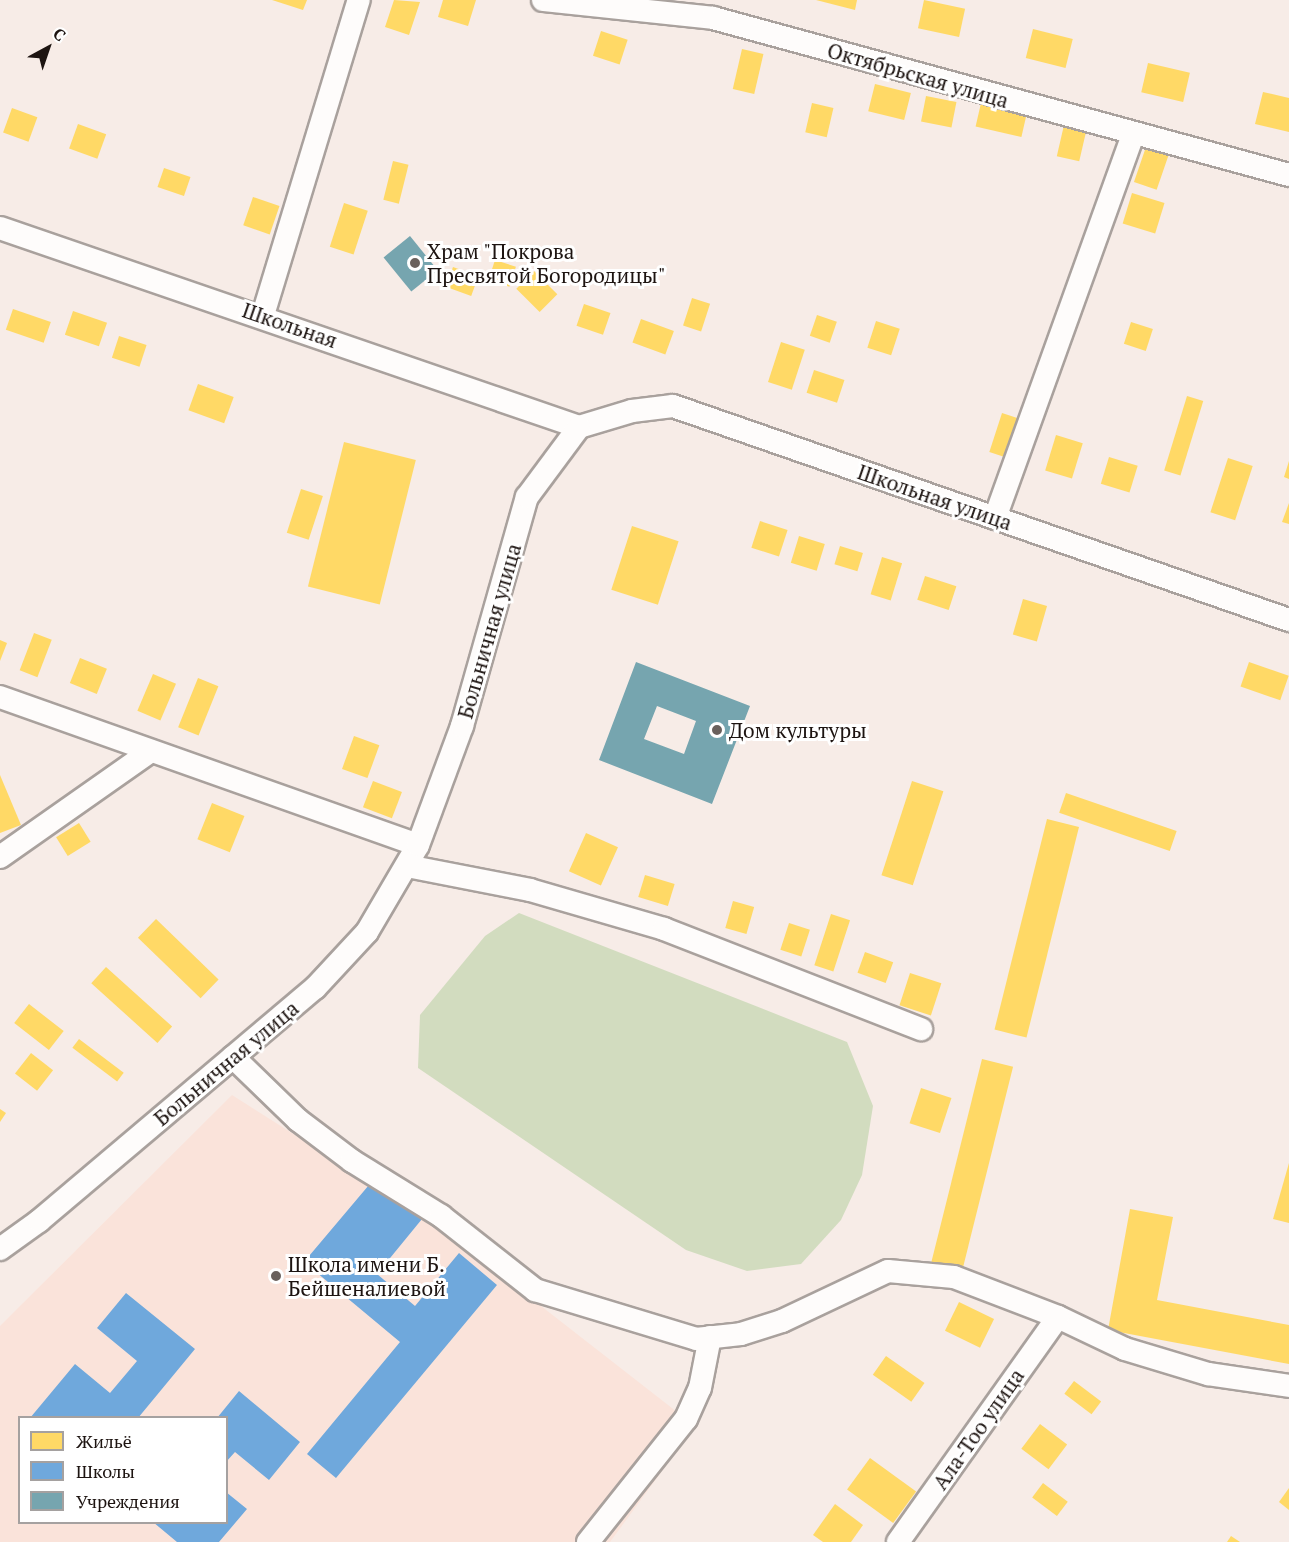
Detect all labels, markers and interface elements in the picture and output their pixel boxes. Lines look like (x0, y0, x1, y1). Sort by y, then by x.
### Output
north arrow (18, 18, 78, 78)
text: С (49, 22, 71, 46)
street label: Октябрьская улица (824, 37, 1012, 113)
place label: Храм "Покрова Пресвятой Богородицы" (427, 238, 666, 288)
marker: Храм "Покрова Пресвятой Богородицы" (408, 256, 422, 270)
street label: Школьная (239, 297, 341, 353)
street label: Школьная улица (855, 459, 1015, 535)
street label: Больничная улица (452, 541, 526, 721)
place label: Дом культуры (729, 717, 867, 743)
marker: Дом культуры (710, 723, 724, 737)
street label: Больничная улица (149, 995, 303, 1131)
place label: Школа имени Б. Бейшеналиевой (288, 1251, 446, 1301)
marker: Школа имени Б. Бейшеналиевой (269, 1269, 283, 1283)
street label: Ала-Тоо улица (927, 1364, 1029, 1494)
legend (18, 1416, 228, 1524)
text: Жильё (76, 1429, 132, 1453)
text: Школы (76, 1459, 135, 1483)
text: Учреждения (76, 1489, 180, 1513)

